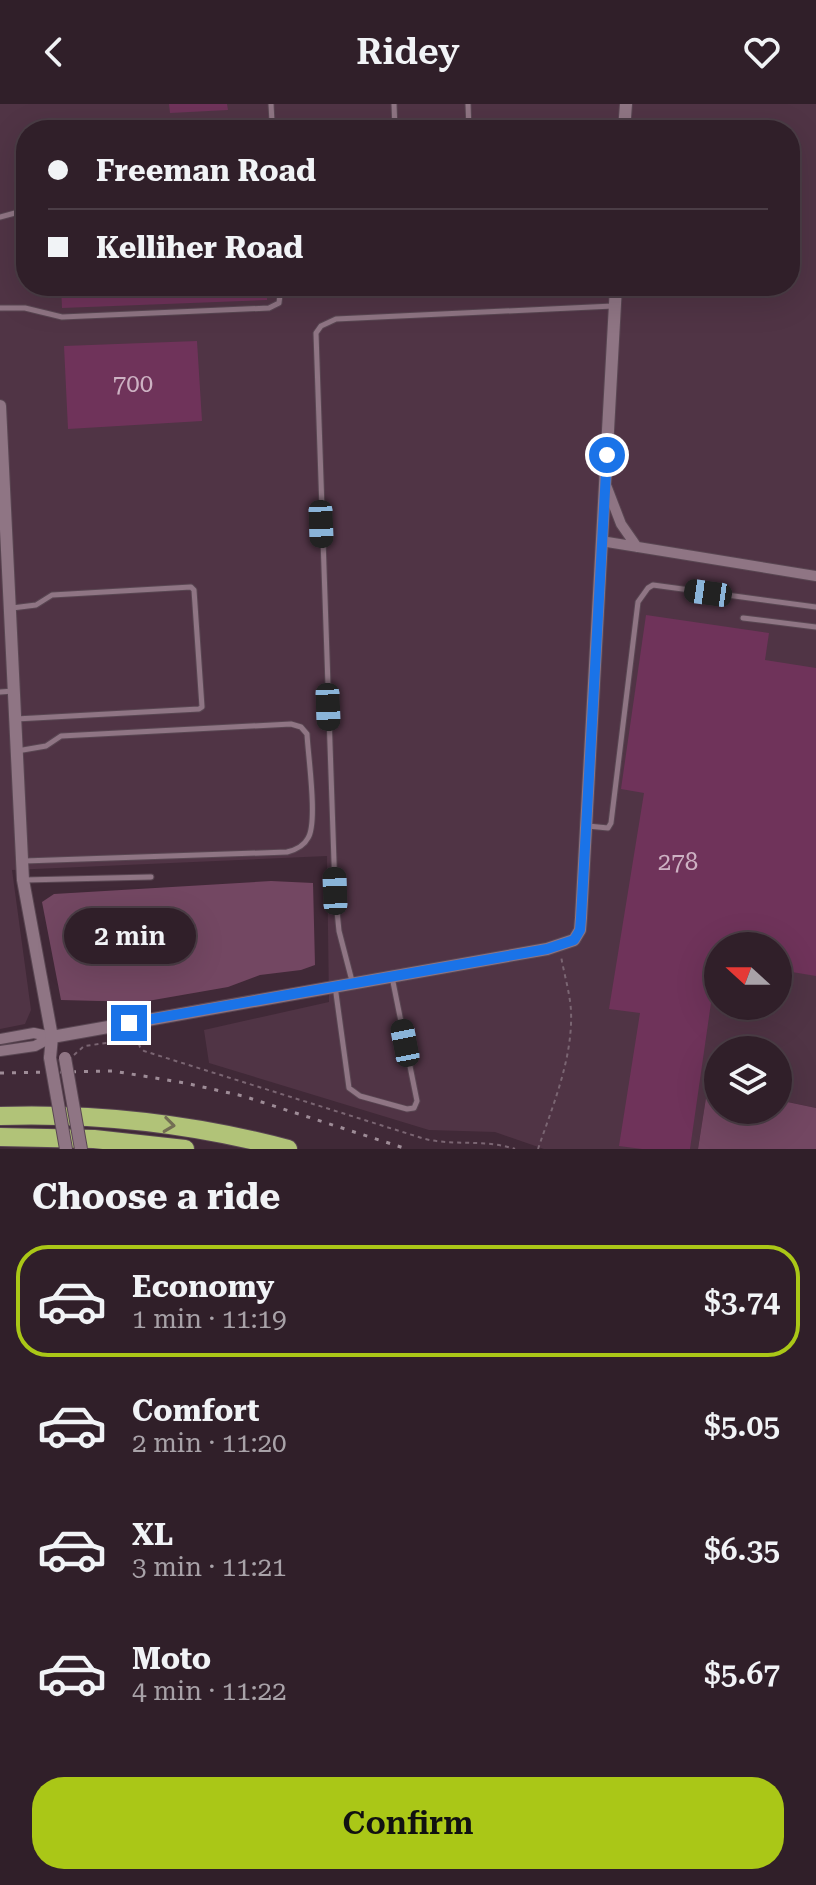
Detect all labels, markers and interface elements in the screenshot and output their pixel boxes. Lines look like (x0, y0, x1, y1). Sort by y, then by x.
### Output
icon: back (32, 30, 76, 74)
icon: heart (740, 30, 784, 74)
text: Ridey (356, 31, 460, 73)
text: Freeman Road (96, 153, 316, 188)
text: Kelliher Road (96, 230, 303, 265)
house number: 700 (113, 370, 153, 398)
route start (589, 437, 625, 473)
car (308, 500, 334, 548)
car (683, 578, 733, 608)
car (315, 683, 341, 731)
house number: 278 (658, 848, 698, 876)
car (322, 867, 348, 915)
callout: 2 min (63, 907, 195, 963)
text: 2 min (94, 921, 166, 951)
north arrow (704, 932, 792, 1020)
map controls (704, 932, 792, 1124)
route end (111, 1005, 147, 1041)
car (389, 1017, 421, 1069)
button: layers (704, 1036, 792, 1124)
one-way arrow (163, 1116, 176, 1133)
text: Choose a ride (32, 1176, 280, 1218)
icon: car (36, 1265, 108, 1337)
text: Economy (132, 1269, 274, 1304)
text: $3.74 (704, 1284, 780, 1319)
text: 1 min · 11:19 (132, 1304, 287, 1334)
icon: car (36, 1389, 108, 1461)
text: Comfort (132, 1393, 259, 1428)
text: $5.05 (704, 1408, 780, 1443)
text: 2 min · 11:20 (132, 1428, 287, 1458)
icon: car (36, 1513, 108, 1585)
text: XL (132, 1517, 173, 1552)
text: $6.35 (704, 1532, 780, 1567)
text: 3 min · 11:21 (132, 1552, 287, 1582)
icon: car (36, 1637, 108, 1709)
text: Moto (132, 1641, 211, 1676)
text: $5.67 (704, 1656, 780, 1691)
text: 4 min · 11:22 (132, 1676, 287, 1706)
button: Confirm (32, 1777, 784, 1869)

